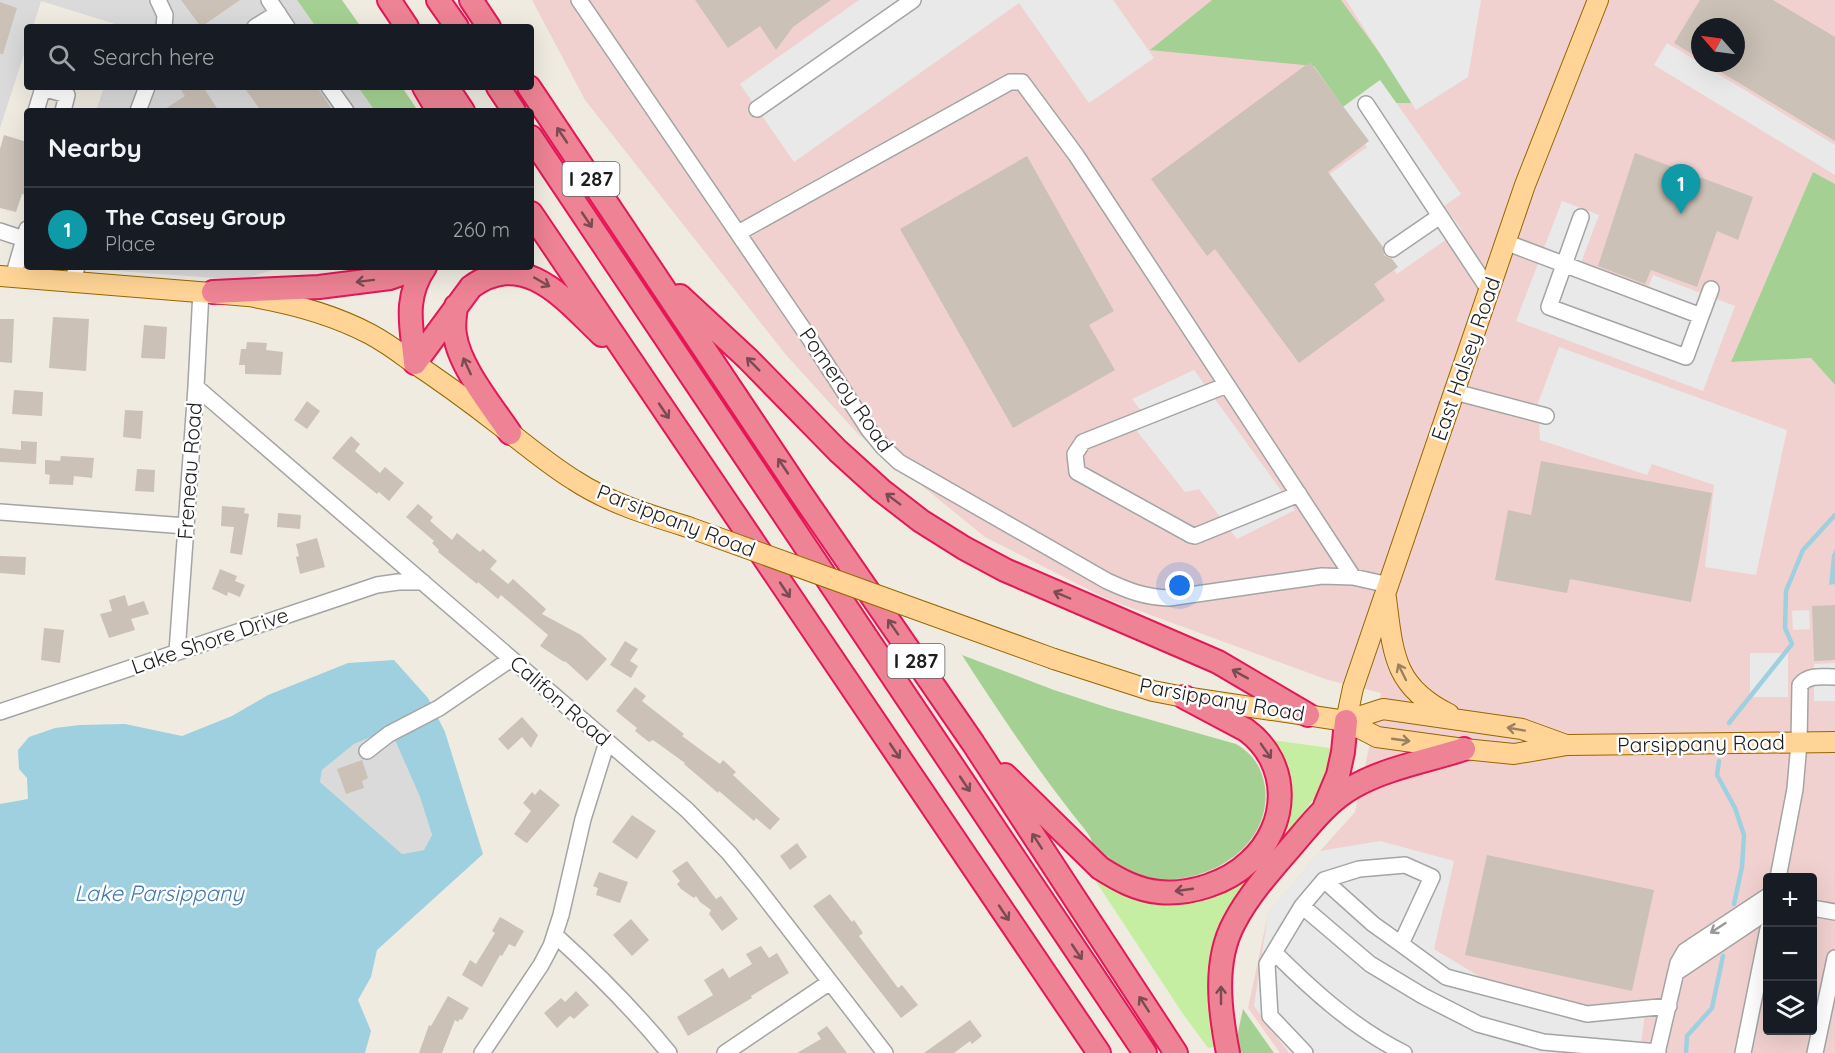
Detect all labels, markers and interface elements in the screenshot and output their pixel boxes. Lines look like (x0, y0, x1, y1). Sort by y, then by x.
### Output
north arrow (1691, 18, 1745, 72)
search box (24, 24, 534, 90)
icon: search (45, 41, 78, 74)
text: Search here (93, 43, 214, 71)
one-way arrow (555, 127, 568, 144)
text: Nearby (48, 131, 142, 164)
road number: I 287 (562, 162, 620, 196)
pin: 1 (1662, 164, 1700, 214)
text: The Casey Group (105, 203, 286, 231)
one-way arrow (581, 212, 593, 228)
text: 1 (64, 217, 71, 242)
text: 260 m (453, 217, 510, 242)
text: Place (105, 231, 155, 256)
street label: East Halsey Road (1425, 273, 1505, 444)
one-way arrow (355, 275, 375, 286)
one-way arrow (533, 277, 550, 289)
street label: Pomeroy Road (794, 322, 899, 457)
one-way arrow (745, 356, 760, 371)
one-way arrow (460, 357, 472, 375)
street label: Freneau Road (171, 401, 207, 540)
one-way arrow (658, 403, 670, 419)
one-way arrow (777, 458, 789, 475)
street label: Parsippany Road (593, 478, 759, 562)
one-way arrow (885, 493, 901, 505)
your location (1165, 571, 1194, 600)
one-way arrow (779, 581, 791, 598)
one-way arrow (1053, 588, 1071, 600)
street label: Lake Shore Drive (128, 601, 292, 679)
one-way arrow (887, 619, 899, 636)
road number: I 287 (888, 644, 944, 678)
street label: Califon Road (505, 649, 616, 751)
one-way arrow (1396, 664, 1408, 682)
one-way arrow (1232, 668, 1249, 680)
street label: Parsippany Road (1137, 672, 1307, 726)
one-way arrow (1507, 723, 1526, 734)
street label: Parsippany Road (1617, 729, 1785, 757)
one-way arrow (1390, 735, 1410, 746)
one-way arrow (889, 743, 901, 759)
one-way arrow (1260, 743, 1273, 759)
one-way arrow (958, 775, 971, 792)
one-way arrow (1031, 833, 1043, 850)
map controls (1763, 873, 1817, 1035)
button: + (1763, 873, 1817, 927)
water label: Lake Parsippany (74, 879, 245, 907)
one-way arrow (1174, 885, 1194, 896)
one-way arrow (998, 904, 1010, 921)
one-way arrow (1711, 922, 1727, 934)
button: − (1763, 927, 1817, 981)
one-way arrow (1071, 943, 1083, 959)
button: layers (1763, 981, 1817, 1035)
one-way arrow (1215, 986, 1227, 1006)
one-way arrow (1138, 996, 1150, 1013)

